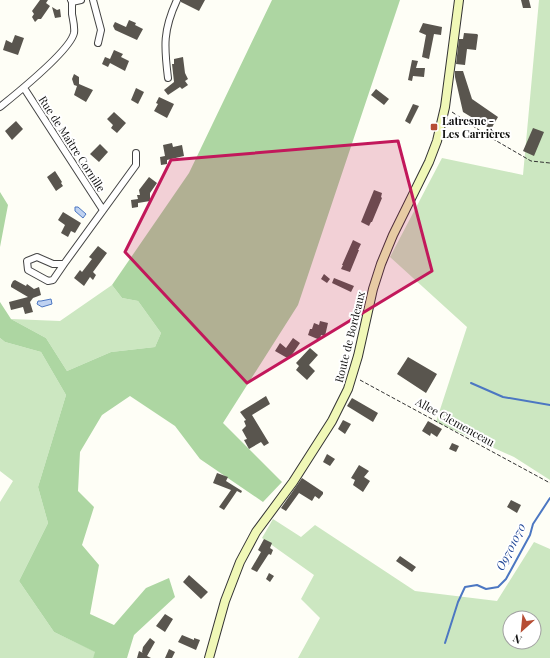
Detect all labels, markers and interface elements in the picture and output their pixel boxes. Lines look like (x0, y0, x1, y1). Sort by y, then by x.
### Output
street label: Rue de Maître Cornille (36, 93, 109, 195)
place label: Latresne - Les Carrières (442, 113, 510, 141)
marker: Latresne - Les Carrières (429, 122, 439, 132)
street label: Route de Bordeaux (331, 289, 368, 384)
street label: Allee Clemenceau (412, 393, 498, 450)
water label: O9701070 (491, 520, 529, 573)
north arrow (502, 610, 542, 650)
text: N (510, 631, 524, 648)

